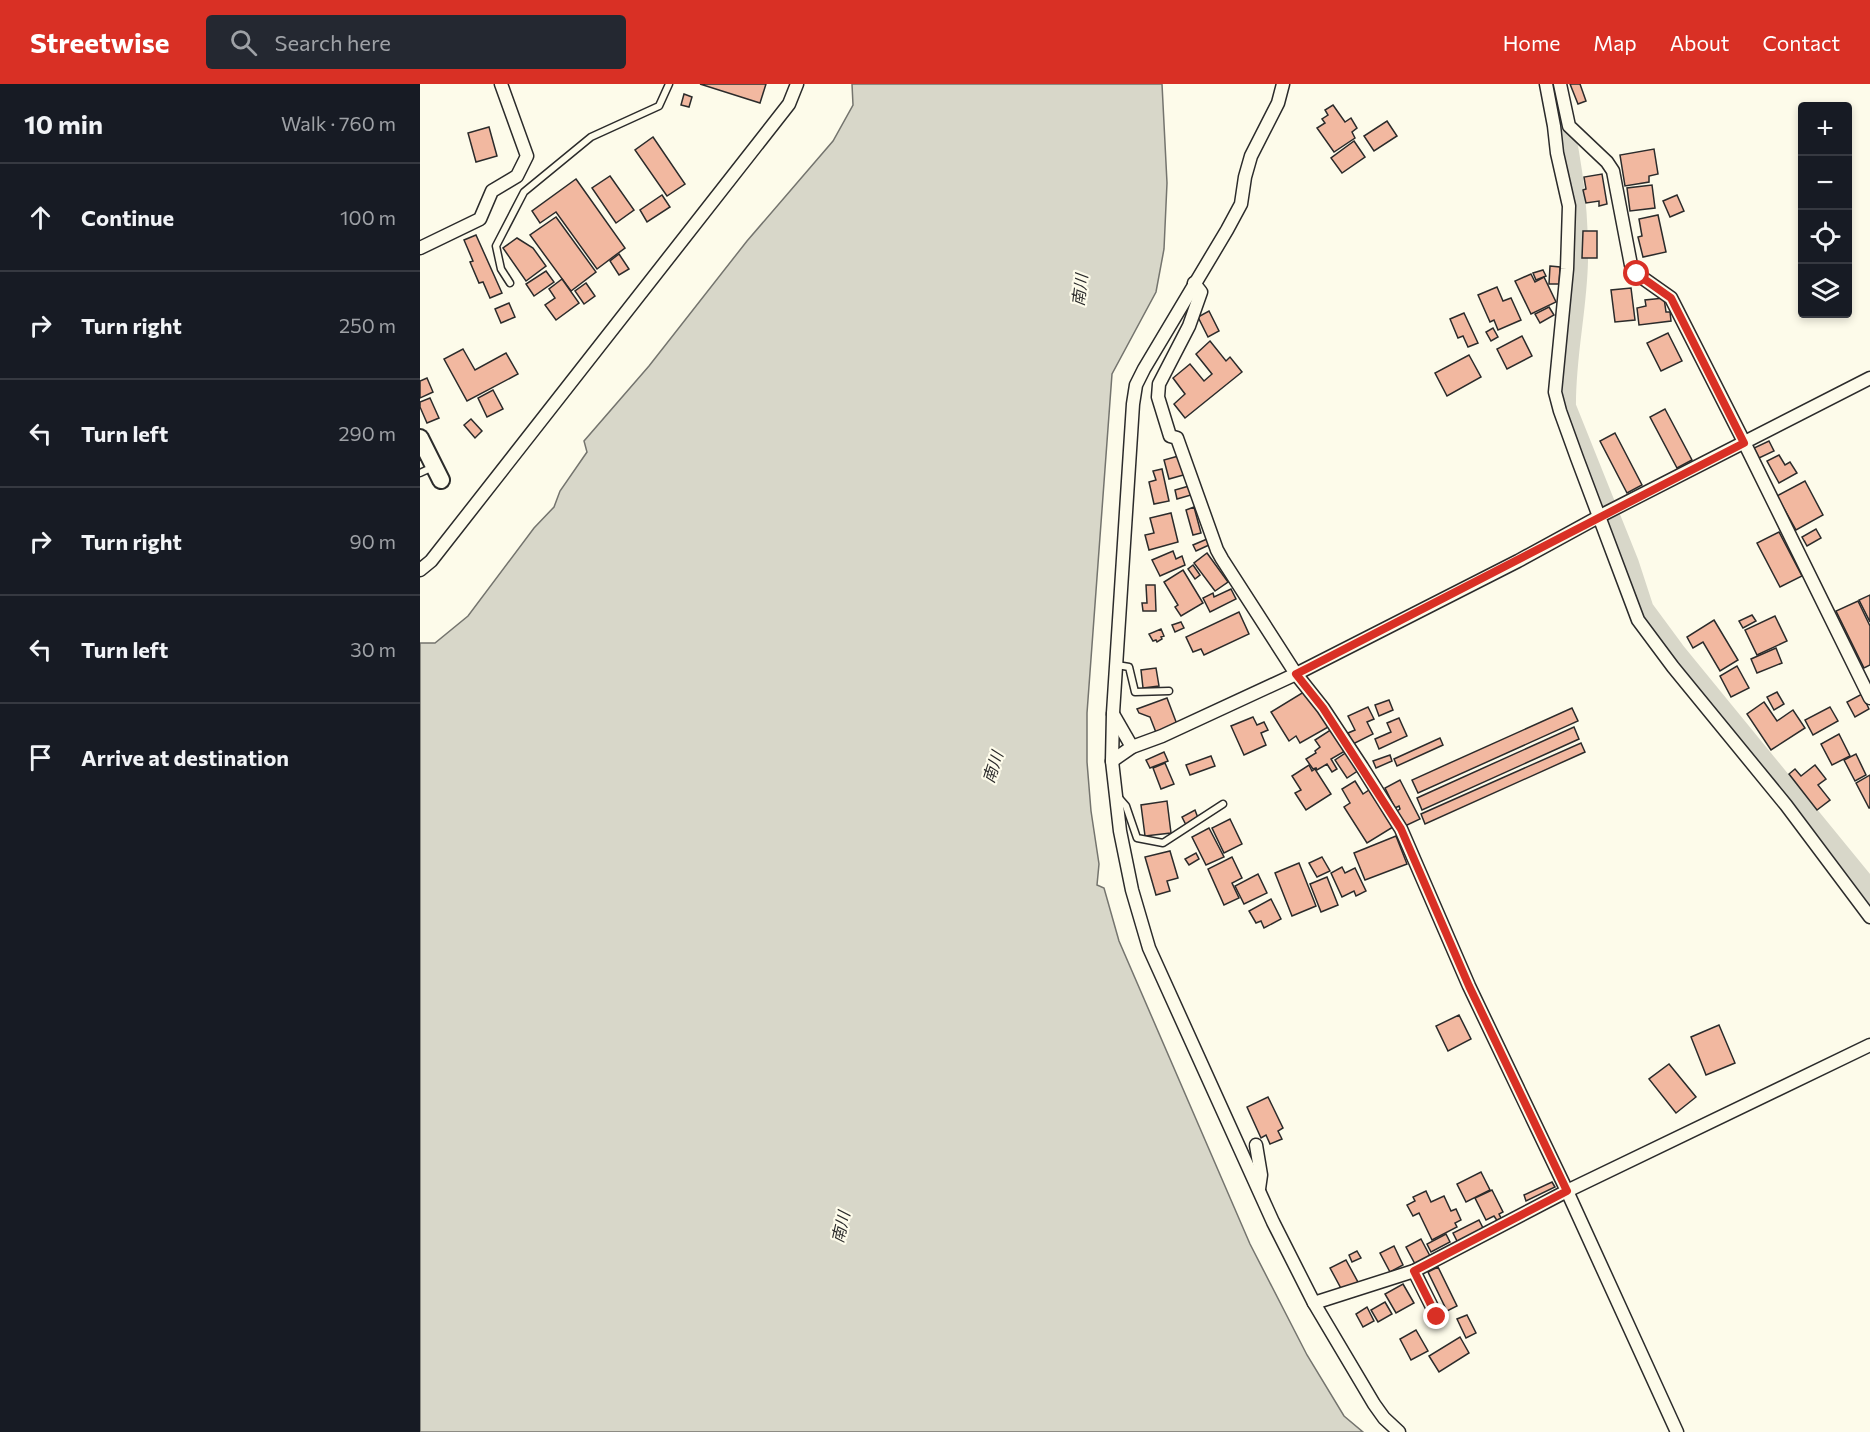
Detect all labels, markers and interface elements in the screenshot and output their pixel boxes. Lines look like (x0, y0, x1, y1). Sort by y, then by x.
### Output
search box (206, 15, 626, 69)
text: Streetwise (30, 25, 170, 59)
icon: search (227, 26, 260, 59)
text: Search here (275, 29, 391, 56)
text: Home (1503, 30, 1560, 55)
text: Map (1593, 30, 1637, 55)
text: About (1670, 30, 1729, 55)
text: Contact (1762, 30, 1840, 55)
map controls (1798, 102, 1852, 318)
button: + (1798, 102, 1852, 156)
text: 10 min (24, 108, 103, 139)
text: Walk · 760 m (281, 111, 396, 135)
button: − (1798, 156, 1852, 210)
icon: ahead (24, 201, 57, 234)
text: Continue (81, 204, 174, 231)
text: 100 m (340, 205, 396, 229)
button: locate (1798, 210, 1852, 264)
route start (1623, 260, 1649, 286)
button: layers (1798, 264, 1852, 318)
water label: 南川 (1068, 271, 1091, 307)
icon: right (24, 309, 57, 342)
text: Turn right (81, 312, 182, 339)
text: 250 m (339, 313, 396, 337)
icon: left (24, 417, 57, 450)
text: Turn left (81, 420, 168, 447)
text: 290 m (338, 421, 396, 445)
icon: right (24, 525, 57, 558)
text: Turn right (81, 528, 182, 555)
text: 90 m (350, 529, 396, 553)
icon: left (24, 633, 57, 666)
text: Turn left (81, 636, 168, 663)
text: 30 m (350, 637, 396, 661)
icon: arrive (24, 741, 57, 774)
text: Arrive at destination (81, 744, 289, 771)
water label: 南川 (978, 747, 1007, 785)
water label: 南川 (827, 1207, 853, 1245)
route end (1423, 1303, 1449, 1329)

